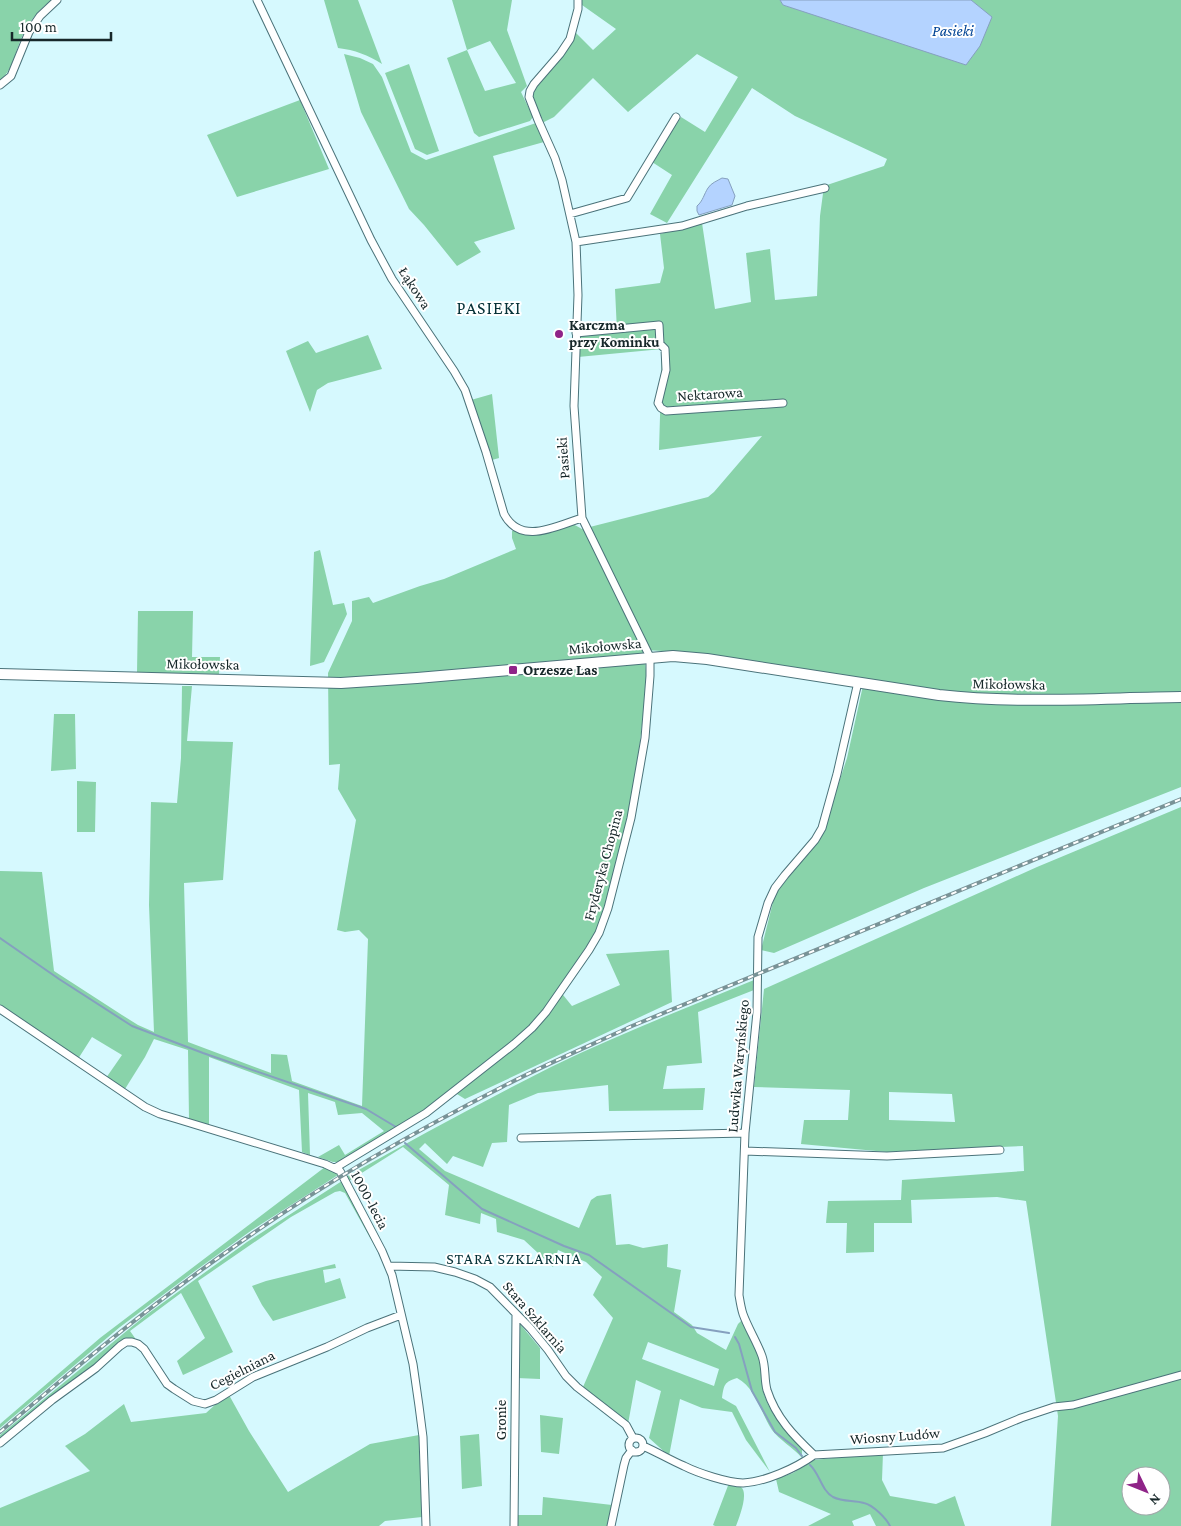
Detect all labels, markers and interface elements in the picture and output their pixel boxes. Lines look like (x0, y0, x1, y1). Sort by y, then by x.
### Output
scale bar (12, 10, 111, 42)
text: 100 m (20, 19, 57, 35)
water label: Pasieki (932, 22, 975, 39)
street label: Łąkowa (395, 264, 434, 313)
district label: PASIEKI (456, 298, 522, 318)
place label: Karczma przy Kominku (569, 317, 660, 350)
marker: Karczma przy Kominku (553, 328, 565, 340)
street label: Nektarowa (677, 384, 743, 404)
street label: Pasieki (554, 437, 572, 479)
street label: Mikołowska (568, 635, 642, 657)
street label: Mikołowska (166, 655, 240, 673)
place label: Orzesze Las (523, 662, 597, 678)
marker: Orzesze Las (507, 664, 519, 676)
street label: Mikołowska (972, 675, 1046, 693)
street label: Fryderyka Chopina (580, 808, 626, 922)
street label: Ludwika Waryńskiego (724, 999, 753, 1133)
street label: 1000-lecia (348, 1168, 392, 1232)
district label: STARA SZKLARNIA (446, 1250, 582, 1267)
street label: Stara Szklarnia (500, 1278, 570, 1356)
street label: Cegielniana (207, 1347, 278, 1394)
street label: Gronie (493, 1399, 509, 1440)
street label: Wiosny Ludów (849, 1425, 942, 1448)
north arrow (1121, 1466, 1171, 1516)
text: N (1146, 1491, 1165, 1509)

